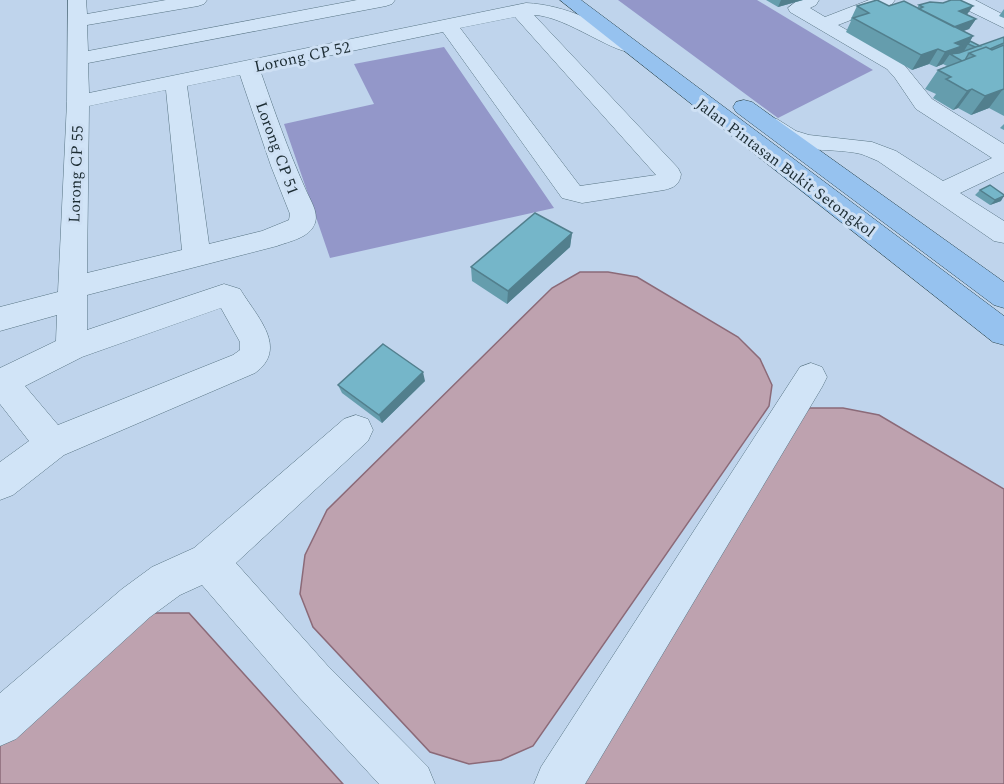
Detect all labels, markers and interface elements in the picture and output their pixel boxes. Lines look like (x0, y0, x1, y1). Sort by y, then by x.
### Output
street label: Lorong CP 52 (252, 35, 352, 79)
street label: Jalan Pintasan Bukit Setongkol (691, 92, 880, 243)
street label: Lorong CP 51 (249, 98, 305, 198)
street label: Lorong CP 55 (62, 125, 90, 223)

